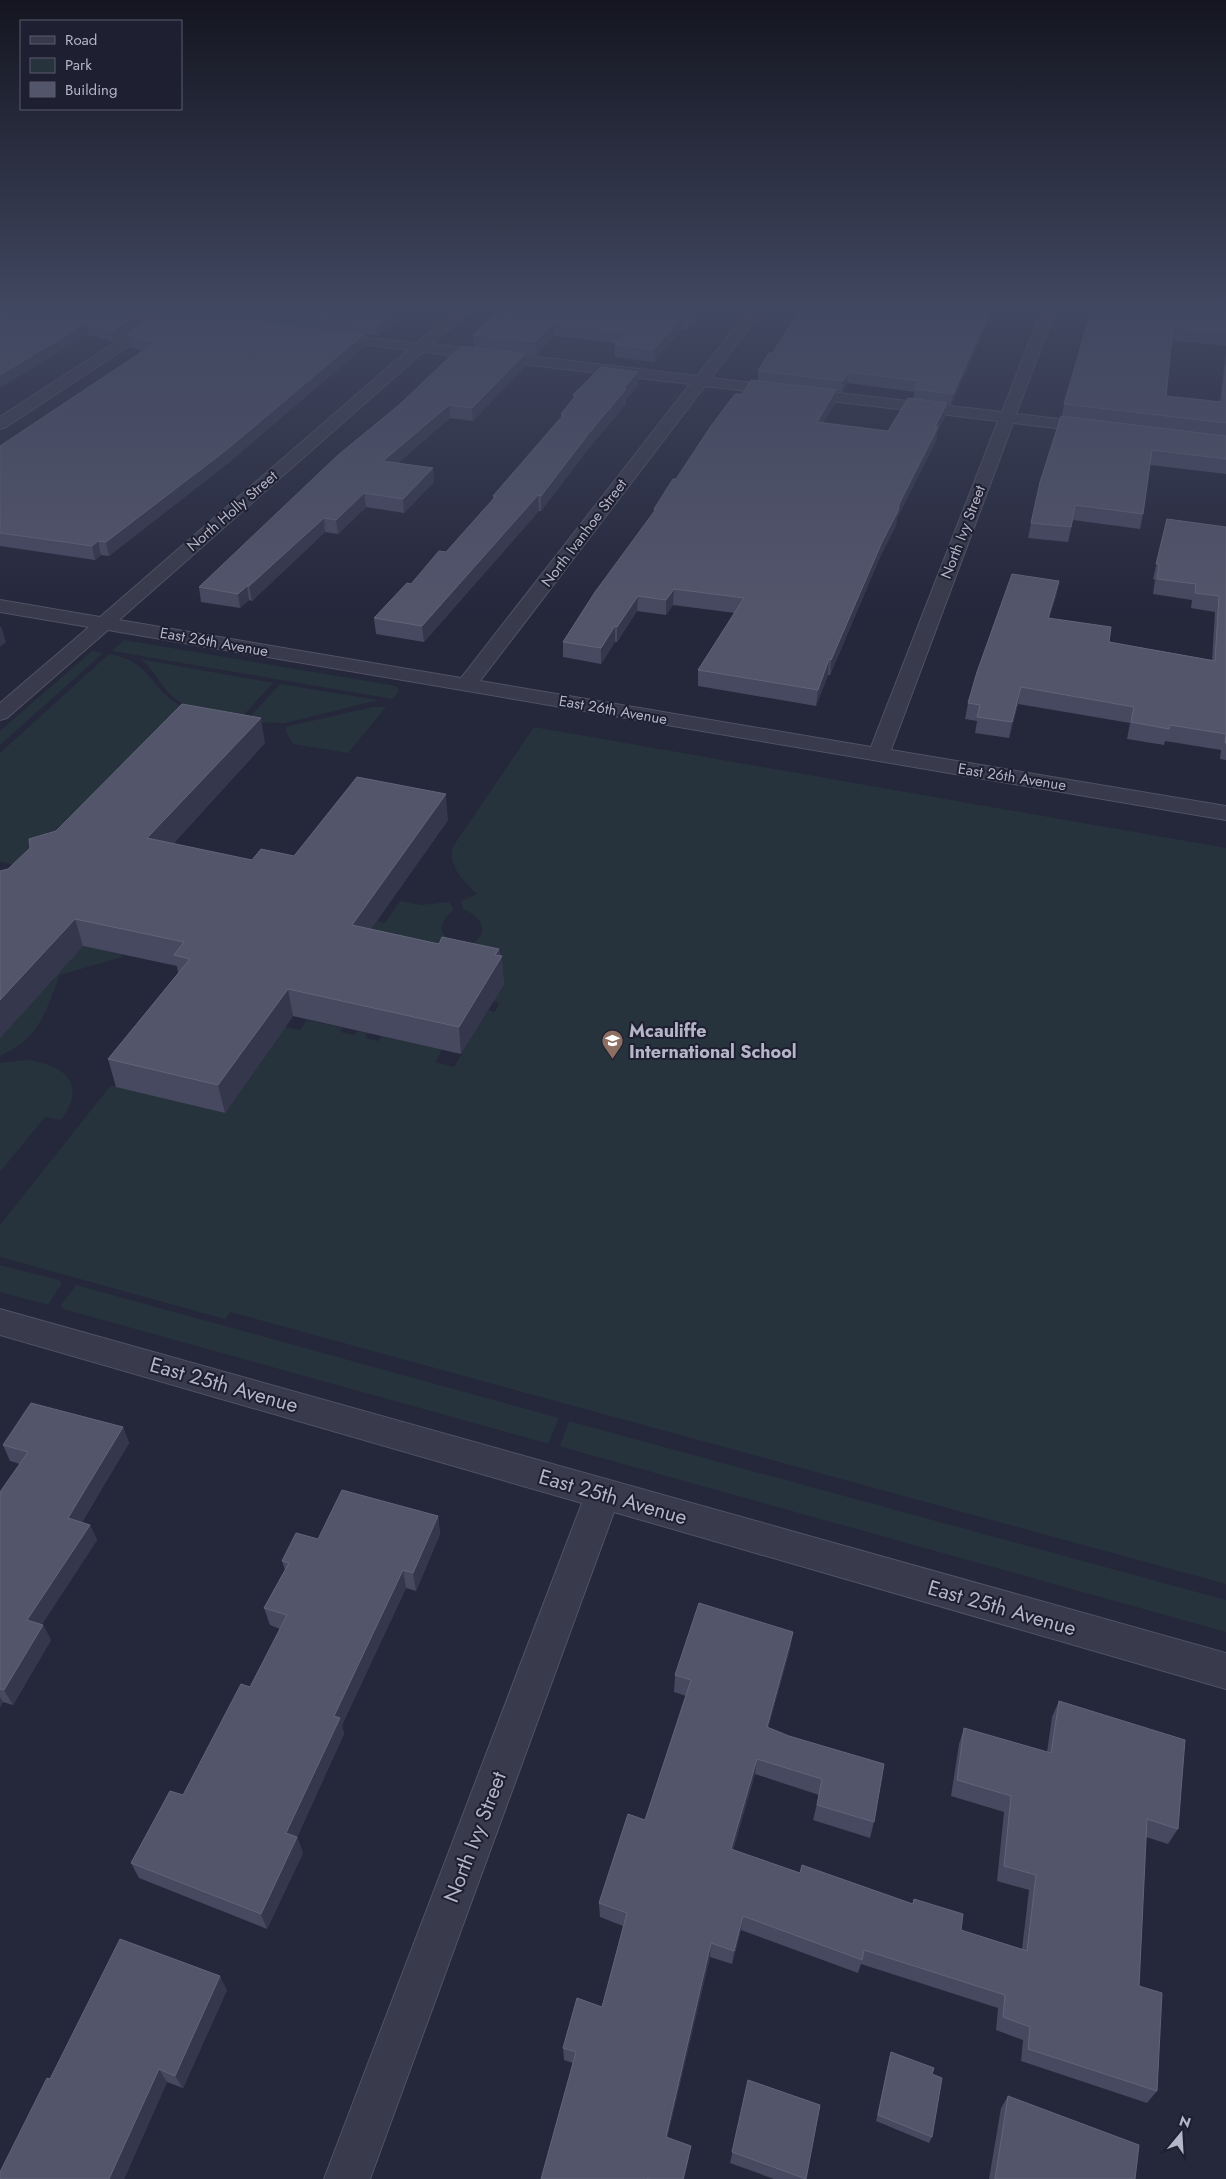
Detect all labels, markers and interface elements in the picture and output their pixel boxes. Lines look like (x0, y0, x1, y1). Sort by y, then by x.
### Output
legend (20, 20, 182, 110)
text: Road (65, 29, 97, 51)
text: Park (65, 54, 92, 76)
text: Building (65, 79, 117, 101)
street label: North Holly Street (182, 465, 282, 557)
street label: North Ivanhoe Street (536, 474, 632, 592)
street label: North Ivy Street (935, 482, 991, 582)
street label: East 26th Avenue (158, 622, 270, 662)
street label: East 26th Avenue (557, 690, 669, 730)
street label: East 26th Avenue (956, 758, 1068, 796)
place label: Mcauliffe International School (629, 1018, 797, 1065)
school or university icon: Mcauliffe International School (601, 1029, 625, 1060)
street label: East 25th Avenue (146, 1349, 302, 1421)
street label: East 25th Avenue (535, 1461, 691, 1533)
street label: East 25th Avenue (924, 1572, 1080, 1644)
street label: North Ivy Street (436, 1767, 514, 1907)
north arrow (1156, 2109, 1206, 2159)
text: N (1177, 2110, 1193, 2133)

